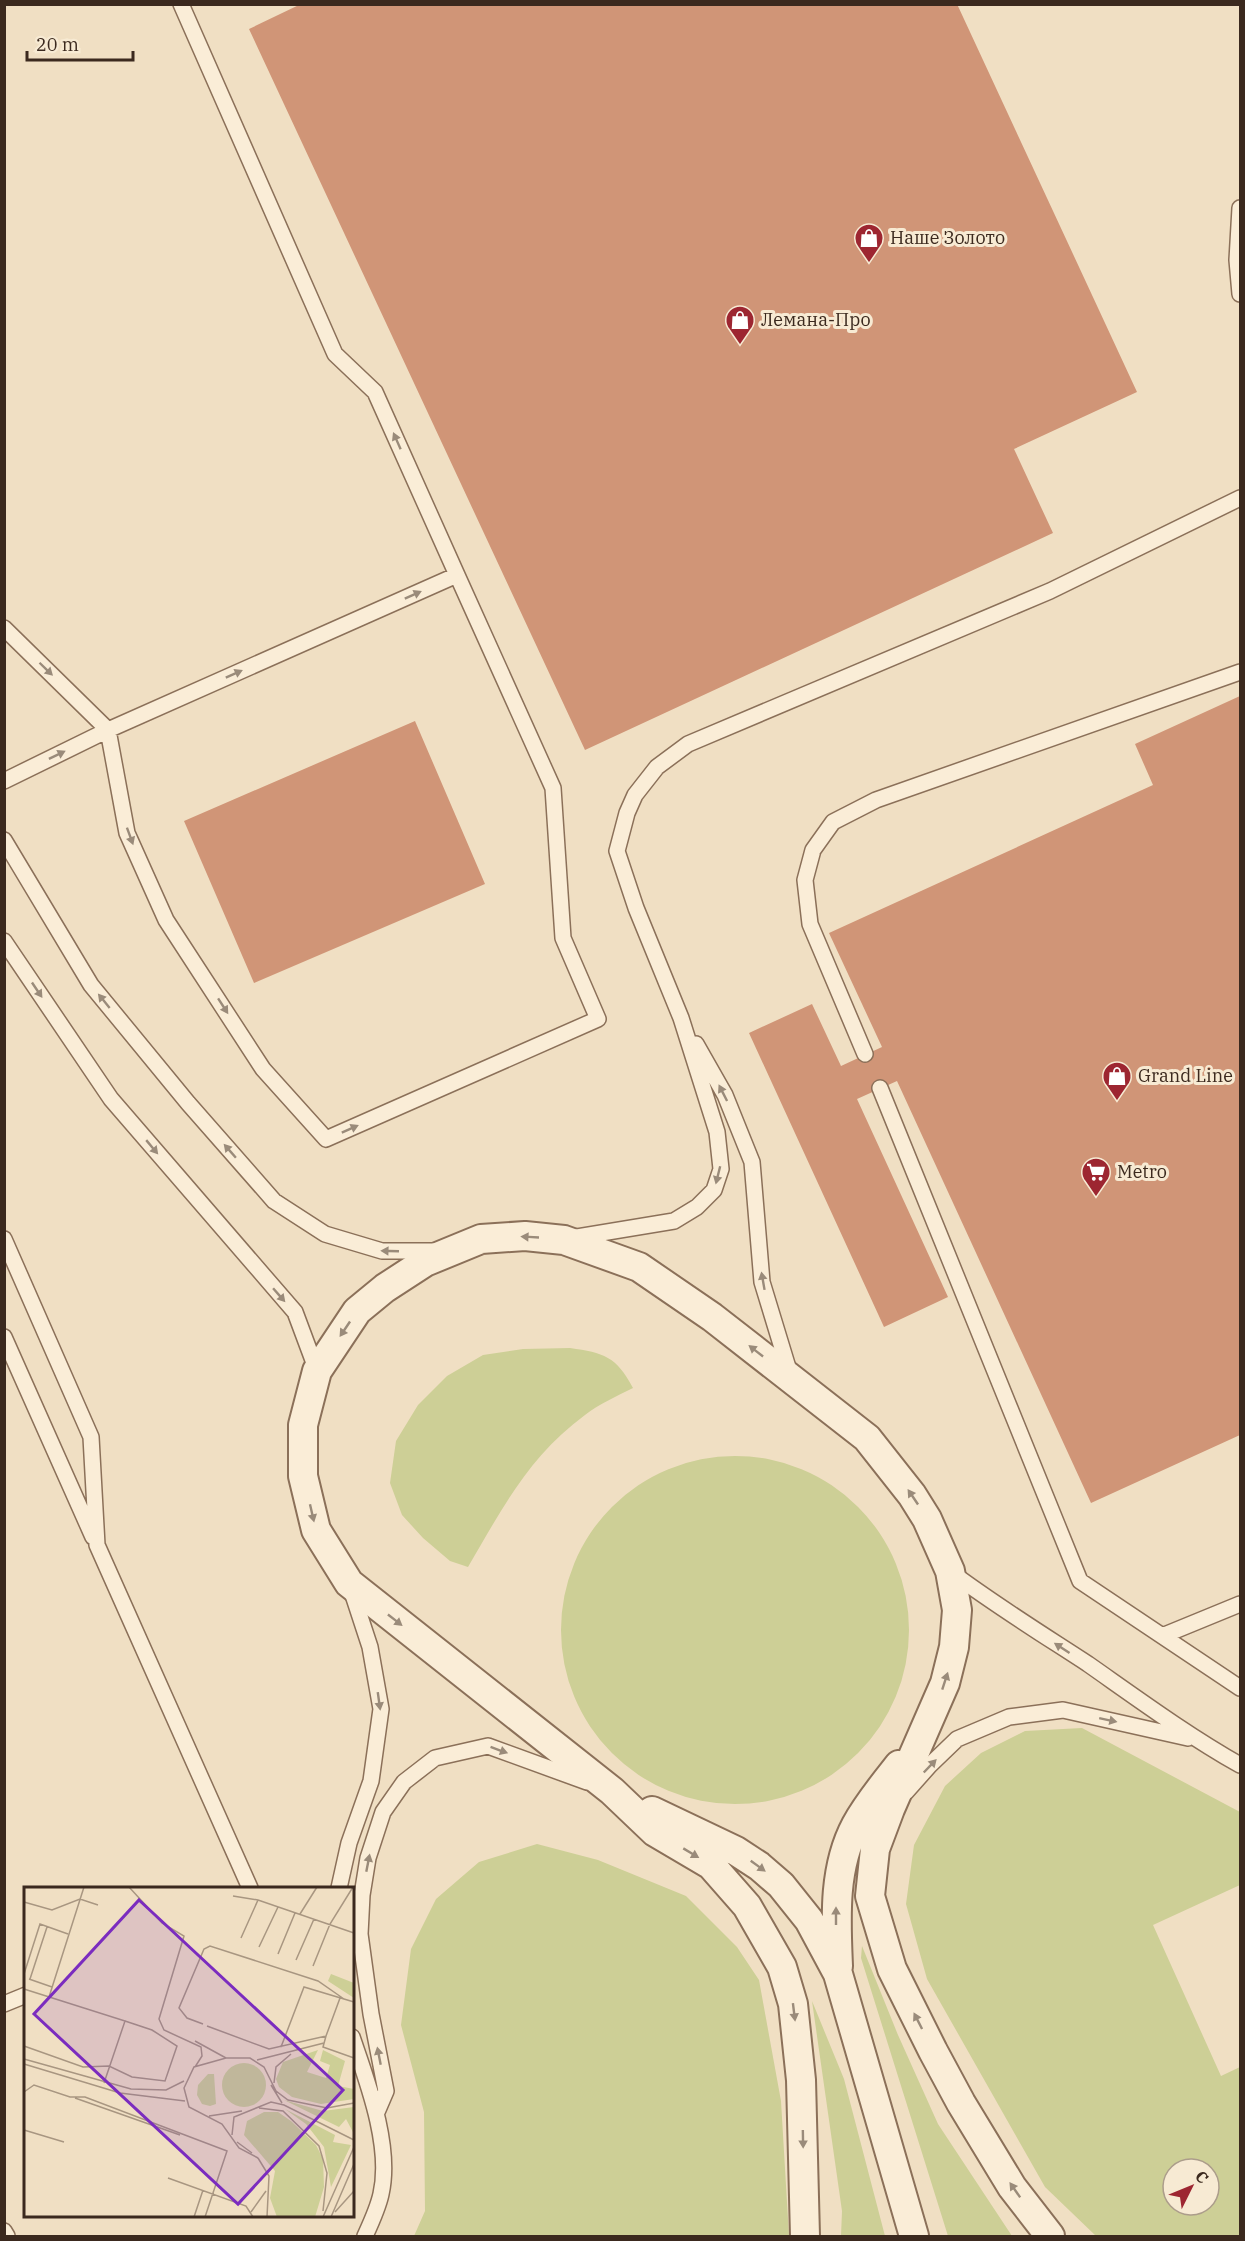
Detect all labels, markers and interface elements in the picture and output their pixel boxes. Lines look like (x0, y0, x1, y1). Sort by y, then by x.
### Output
scale bar (27, 24, 134, 62)
text: 20 m (36, 33, 79, 56)
shop icon: Наше Золото (853, 222, 885, 264)
place label: Наше Золото (890, 226, 1005, 249)
shop icon: Лемана-Про (724, 304, 756, 346)
place label: Лемана-Про (761, 308, 871, 331)
one-way arrow (393, 433, 402, 450)
one-way arrow (404, 590, 421, 599)
one-way arrow (39, 661, 53, 675)
one-way arrow (226, 669, 244, 679)
one-way arrow (49, 750, 66, 760)
one-way arrow (125, 827, 135, 845)
one-way arrow (31, 981, 43, 997)
one-way arrow (98, 993, 111, 1009)
one-way arrow (217, 998, 228, 1015)
shop icon: Grand Line (1101, 1060, 1133, 1102)
place label: Grand Line (1138, 1064, 1233, 1087)
one-way arrow (718, 1084, 728, 1101)
one-way arrow (341, 1124, 359, 1134)
one-way arrow (145, 1139, 158, 1154)
one-way arrow (223, 1143, 237, 1158)
supermarket icon: Metro (1080, 1156, 1112, 1198)
place label: Metro (1117, 1160, 1167, 1183)
one-way arrow (713, 1166, 723, 1184)
one-way arrow (520, 1232, 539, 1241)
one-way arrow (380, 1246, 399, 1255)
one-way arrow (758, 1271, 767, 1290)
one-way arrow (272, 1287, 285, 1302)
one-way arrow (340, 1321, 351, 1337)
one-way arrow (748, 1345, 763, 1357)
one-way arrow (907, 1489, 918, 1505)
one-way arrow (308, 1504, 317, 1523)
one-way arrow (387, 1613, 402, 1625)
one-way arrow (1054, 1642, 1070, 1653)
one-way arrow (941, 1672, 950, 1690)
one-way arrow (375, 1691, 384, 1710)
one-way arrow (1098, 1716, 1117, 1726)
one-way arrow (490, 1745, 508, 1755)
one-way arrow (922, 1760, 936, 1774)
one-way arrow (683, 1848, 699, 1859)
one-way arrow (364, 1854, 373, 1873)
one-way arrow (749, 1860, 765, 1872)
inset map (24, 1887, 354, 2217)
one-way arrow (831, 1906, 841, 1925)
one-way arrow (789, 2003, 799, 2022)
one-way arrow (913, 2012, 923, 2029)
one-way arrow (374, 2046, 383, 2065)
one-way arrow (798, 2129, 807, 2148)
north arrow (1161, 2157, 1221, 2217)
text: С (1191, 2166, 1213, 2187)
one-way arrow (1009, 2182, 1021, 2198)

